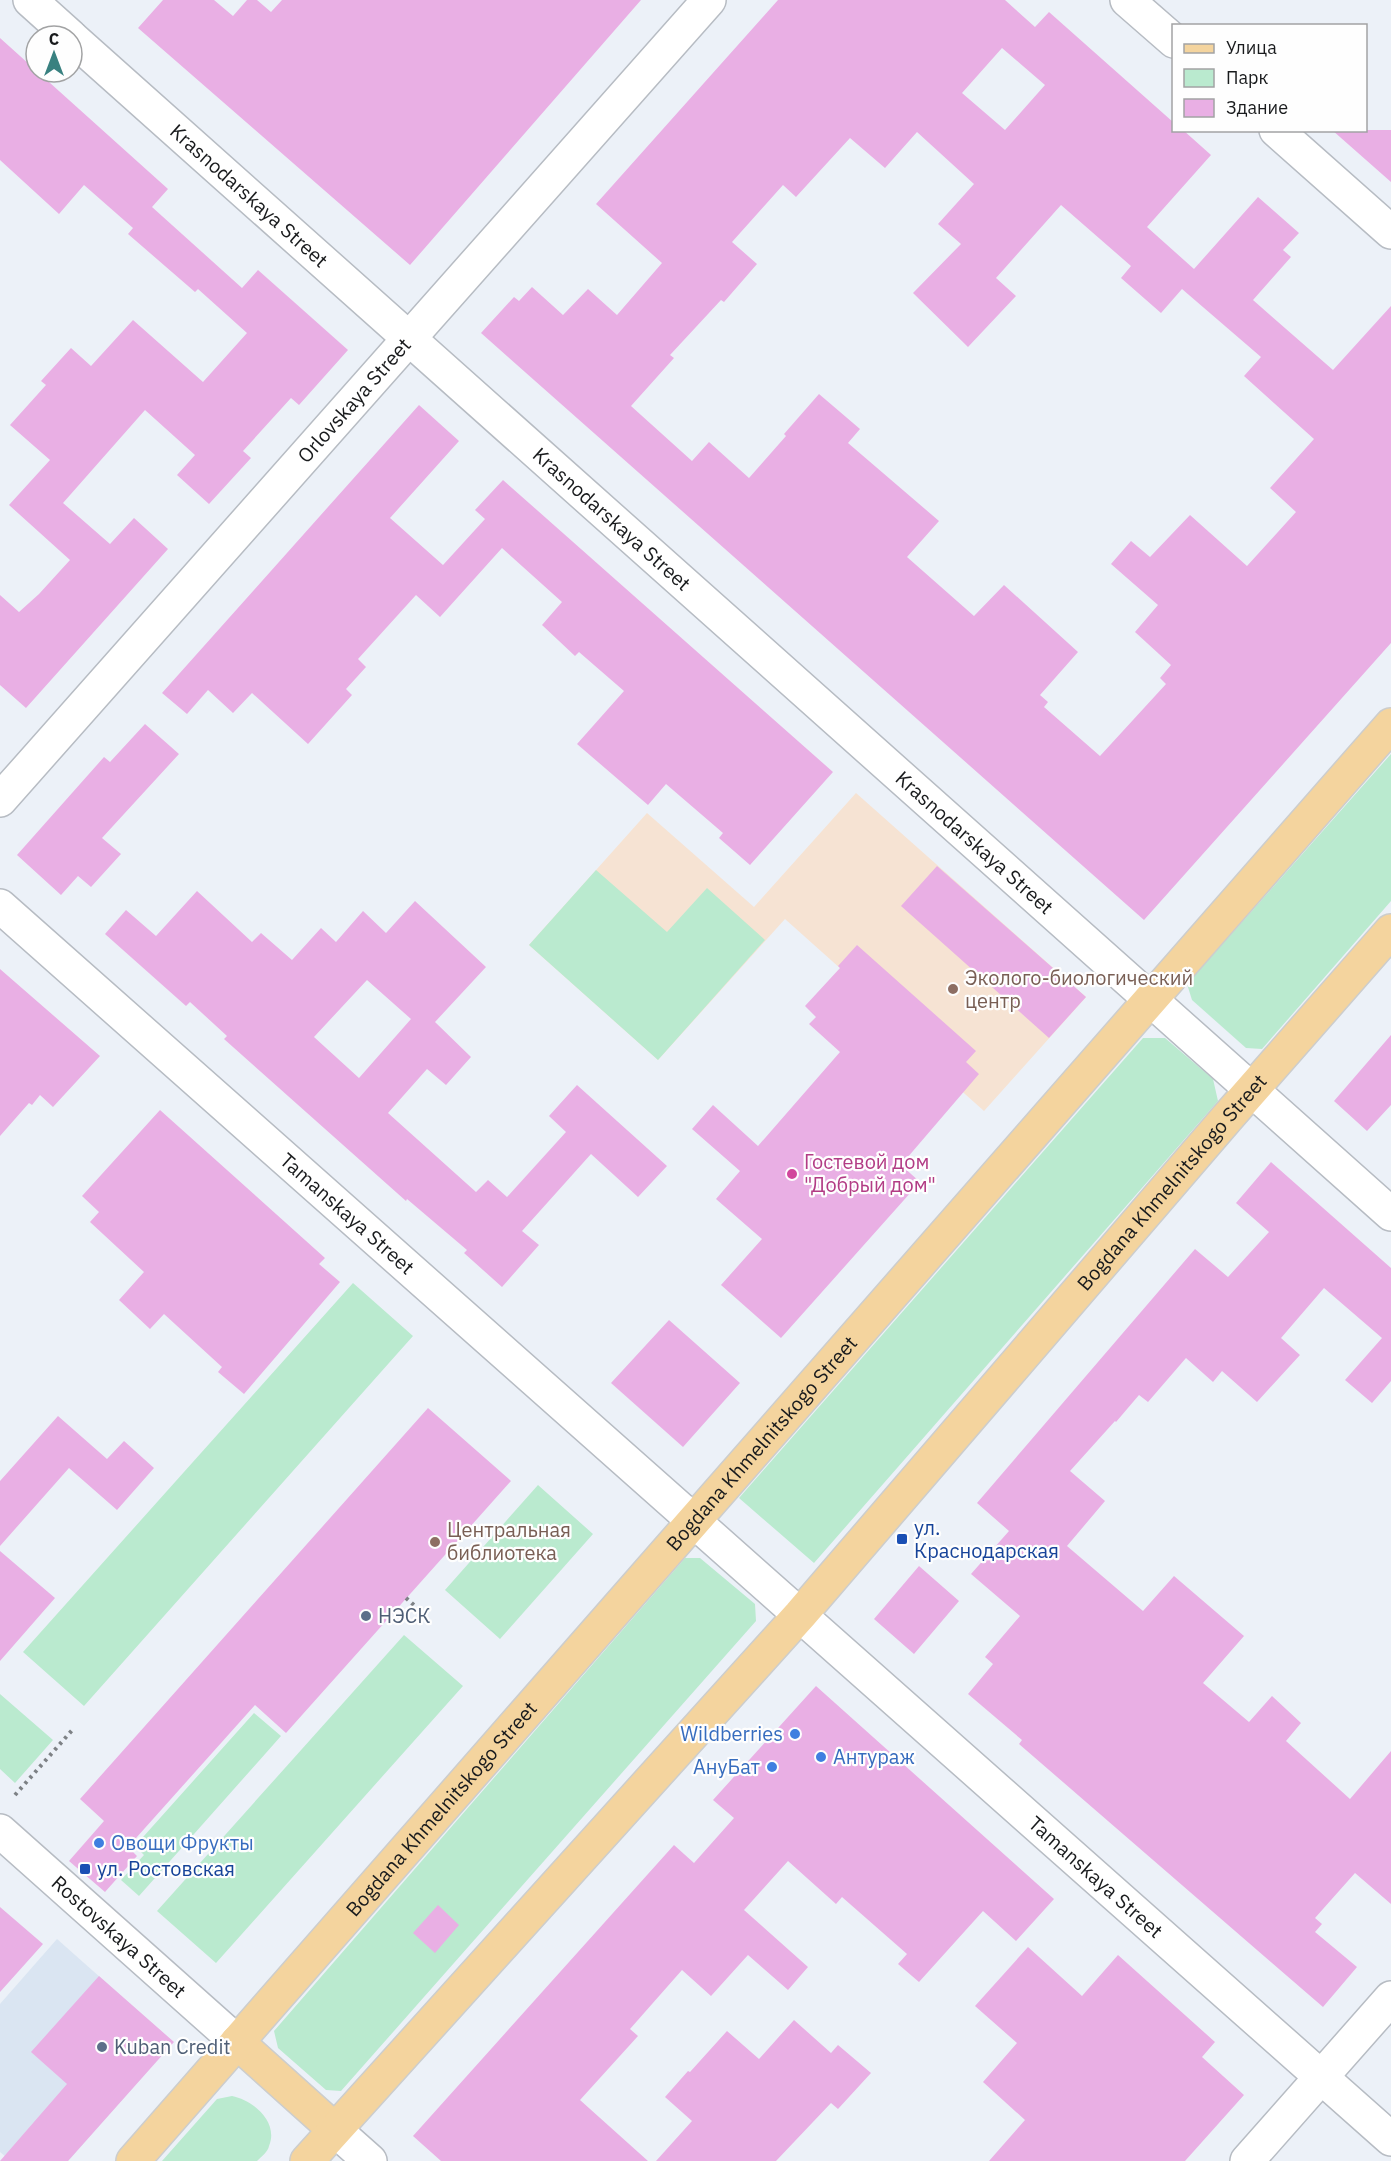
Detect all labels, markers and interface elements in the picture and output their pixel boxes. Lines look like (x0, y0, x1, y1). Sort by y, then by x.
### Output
north arrow (24, 24, 84, 84)
legend (1172, 24, 1367, 132)
text: С (49, 29, 59, 49)
text: Улица (1226, 36, 1277, 59)
text: Парк (1226, 66, 1269, 89)
text: Здание (1226, 96, 1288, 119)
street label: Krasnodarskaya Street (164, 118, 334, 273)
street label: Orlovskaya Street (291, 332, 417, 468)
street label: Krasnodarskaya Street (527, 441, 697, 596)
street label: Krasnodarskaya Street (890, 764, 1060, 920)
place label: Эколого-биологический центр (965, 964, 1193, 1014)
marker: Эколого-биологический центр (946, 982, 960, 996)
street label: Bogdana Khmelnitskogo Street (1071, 1068, 1272, 1296)
street label: Tamanskaya Street (275, 1147, 421, 1280)
place label: Гостевой дом "Добрый дом" (804, 1148, 936, 1198)
marker: Гостевой дом "Добрый дом" (785, 1167, 799, 1181)
street label: Bogdana Khmelnitskogo Street (660, 1330, 863, 1556)
place label: ул. Краснодарская (914, 1514, 1059, 1564)
place label: Центральная библиотека (447, 1516, 571, 1566)
marker: ул. Краснодарская (895, 1532, 909, 1546)
marker: Центральная библиотека (428, 1535, 442, 1549)
place label: НЭСК (378, 1602, 430, 1629)
marker: НЭСК (359, 1609, 373, 1623)
street label: Bogdana Khmelnitskogo Street (339, 1695, 543, 1922)
place label: Wildberries (680, 1720, 783, 1747)
marker: Wildberries (788, 1727, 802, 1741)
place label: Антураж (833, 1743, 915, 1770)
marker: Антураж (814, 1750, 828, 1764)
place label: АнуБат (693, 1753, 761, 1780)
marker: АнуБат (765, 1760, 779, 1774)
street label: Tamanskaya Street (1023, 1810, 1169, 1944)
place label: Овощи Фрукты (111, 1829, 254, 1856)
marker: Овощи Фрукты (92, 1836, 106, 1850)
place label: ул. Ростовская (97, 1855, 235, 1882)
marker: ул. Ростовская (78, 1862, 92, 1876)
street label: Rostovskaya Street (46, 1869, 192, 2004)
place label: Kuban Credit (114, 2033, 230, 2060)
marker: Kuban Credit (95, 2040, 109, 2054)

